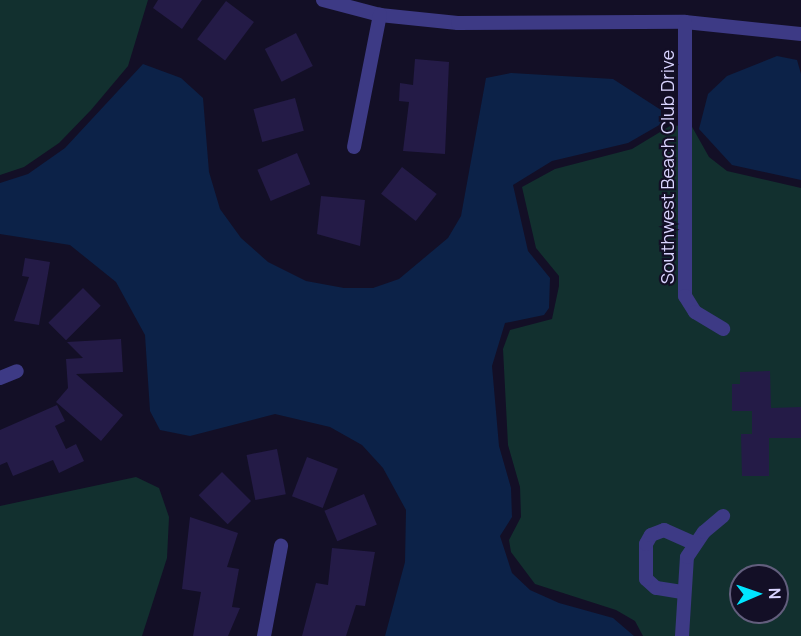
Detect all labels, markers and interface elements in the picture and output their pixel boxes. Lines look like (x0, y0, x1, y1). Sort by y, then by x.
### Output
street label: Southwest Beach Club Drive (656, 50, 678, 284)
north arrow (729, 564, 789, 624)
text: N (764, 587, 786, 600)

